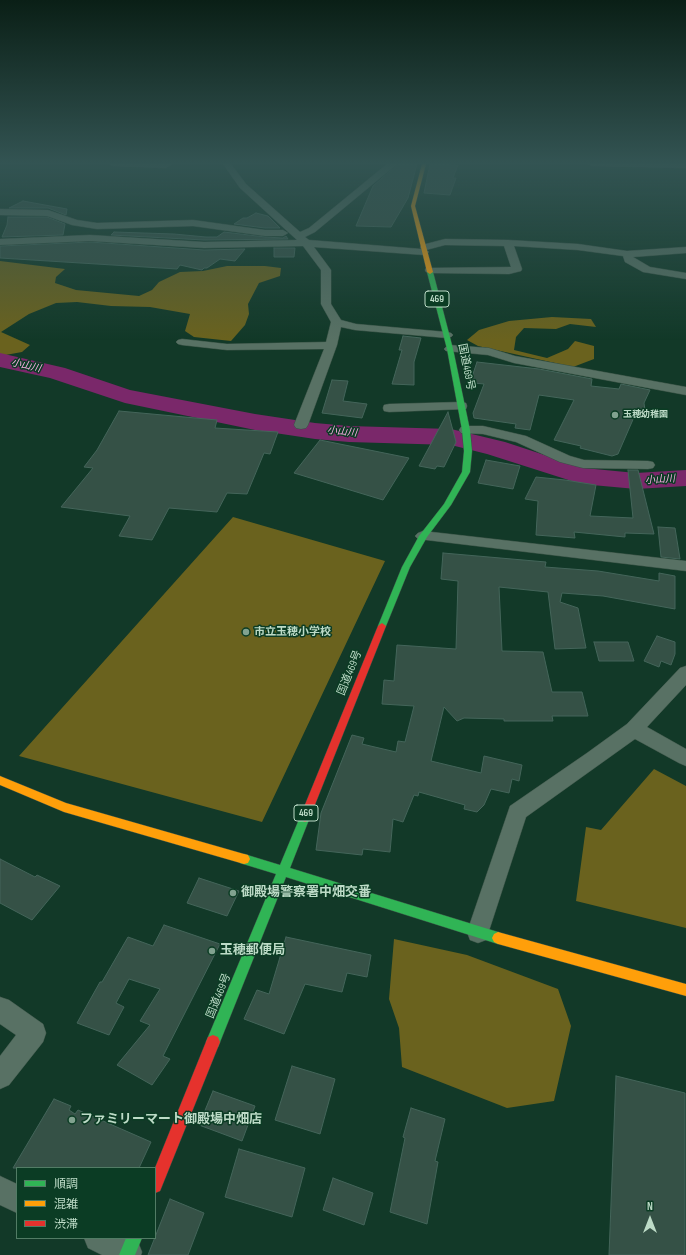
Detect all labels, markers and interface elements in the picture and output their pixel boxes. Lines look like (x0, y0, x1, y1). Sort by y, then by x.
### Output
road number: 469 (425, 291, 449, 307)
street label: 国道469号 (455, 343, 477, 391)
water label: 小山川 (10, 357, 42, 375)
marker: 玉穂幼稚園 (610, 410, 620, 420)
place label: 玉穂幼稚園 (623, 410, 668, 420)
water label: 小山川 (326, 424, 358, 440)
water label: 小山川 (645, 473, 675, 487)
place label: 市立玉穂小学校 (254, 625, 331, 639)
marker: 市立玉穂小学校 (241, 627, 251, 637)
street label: 国道469号 (335, 649, 365, 697)
road number: 469 (294, 805, 318, 821)
place label: 御殿場警察署中畑交番 (241, 885, 371, 901)
marker: 御殿場警察署中畑交番 (228, 888, 238, 898)
place label: 玉穂郵便局 (220, 943, 285, 959)
marker: 玉穂郵便局 (207, 946, 217, 956)
street label: 国道469号 (204, 972, 234, 1020)
place label: ファミリーマート御殿場中畑店 (80, 1112, 262, 1128)
marker: ファミリーマート御殿場中畑店 (67, 1115, 77, 1125)
legend (16, 1167, 156, 1239)
text: 順調 (54, 1177, 78, 1192)
text: 混雑 (54, 1197, 78, 1212)
north arrow (630, 1199, 670, 1239)
text: N (647, 1200, 653, 1213)
text: 渋滞 (54, 1217, 78, 1232)

